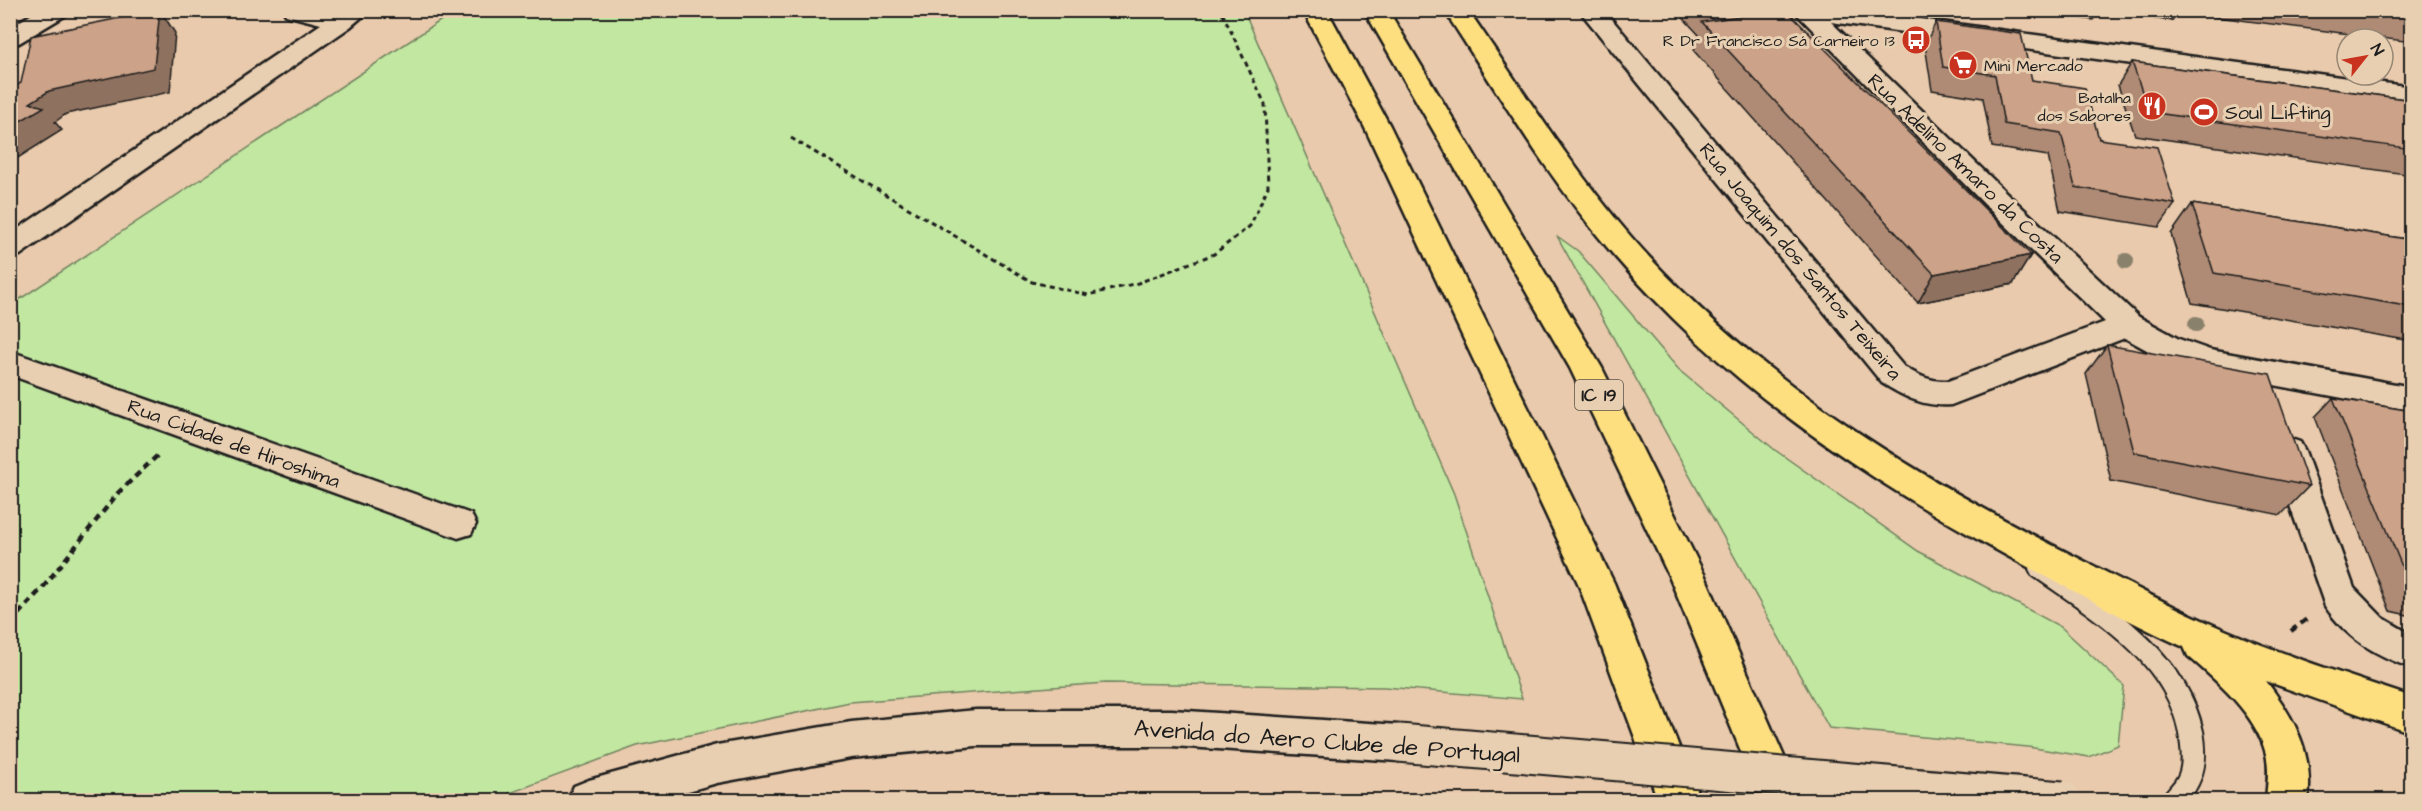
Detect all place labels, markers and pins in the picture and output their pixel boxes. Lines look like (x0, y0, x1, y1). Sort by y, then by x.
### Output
bus stop icon: R Dr Francisco Sá Carneiro 13 (1900, 24, 1932, 56)
place label: R Dr Francisco Sá Carneiro 13 (1663, 30, 1895, 52)
supermarket icon: Mini Mercado (1947, 49, 1979, 81)
place label: Mini Mercado (1984, 55, 2083, 77)
place label: Batalha dos Sabores (2037, 87, 2131, 127)
restaurant icon: Batalha dos Sabores (2136, 90, 2168, 122)
sports icon: Soul Lifting (2188, 96, 2220, 128)
place label: Soul Lifting (2225, 99, 2331, 128)

